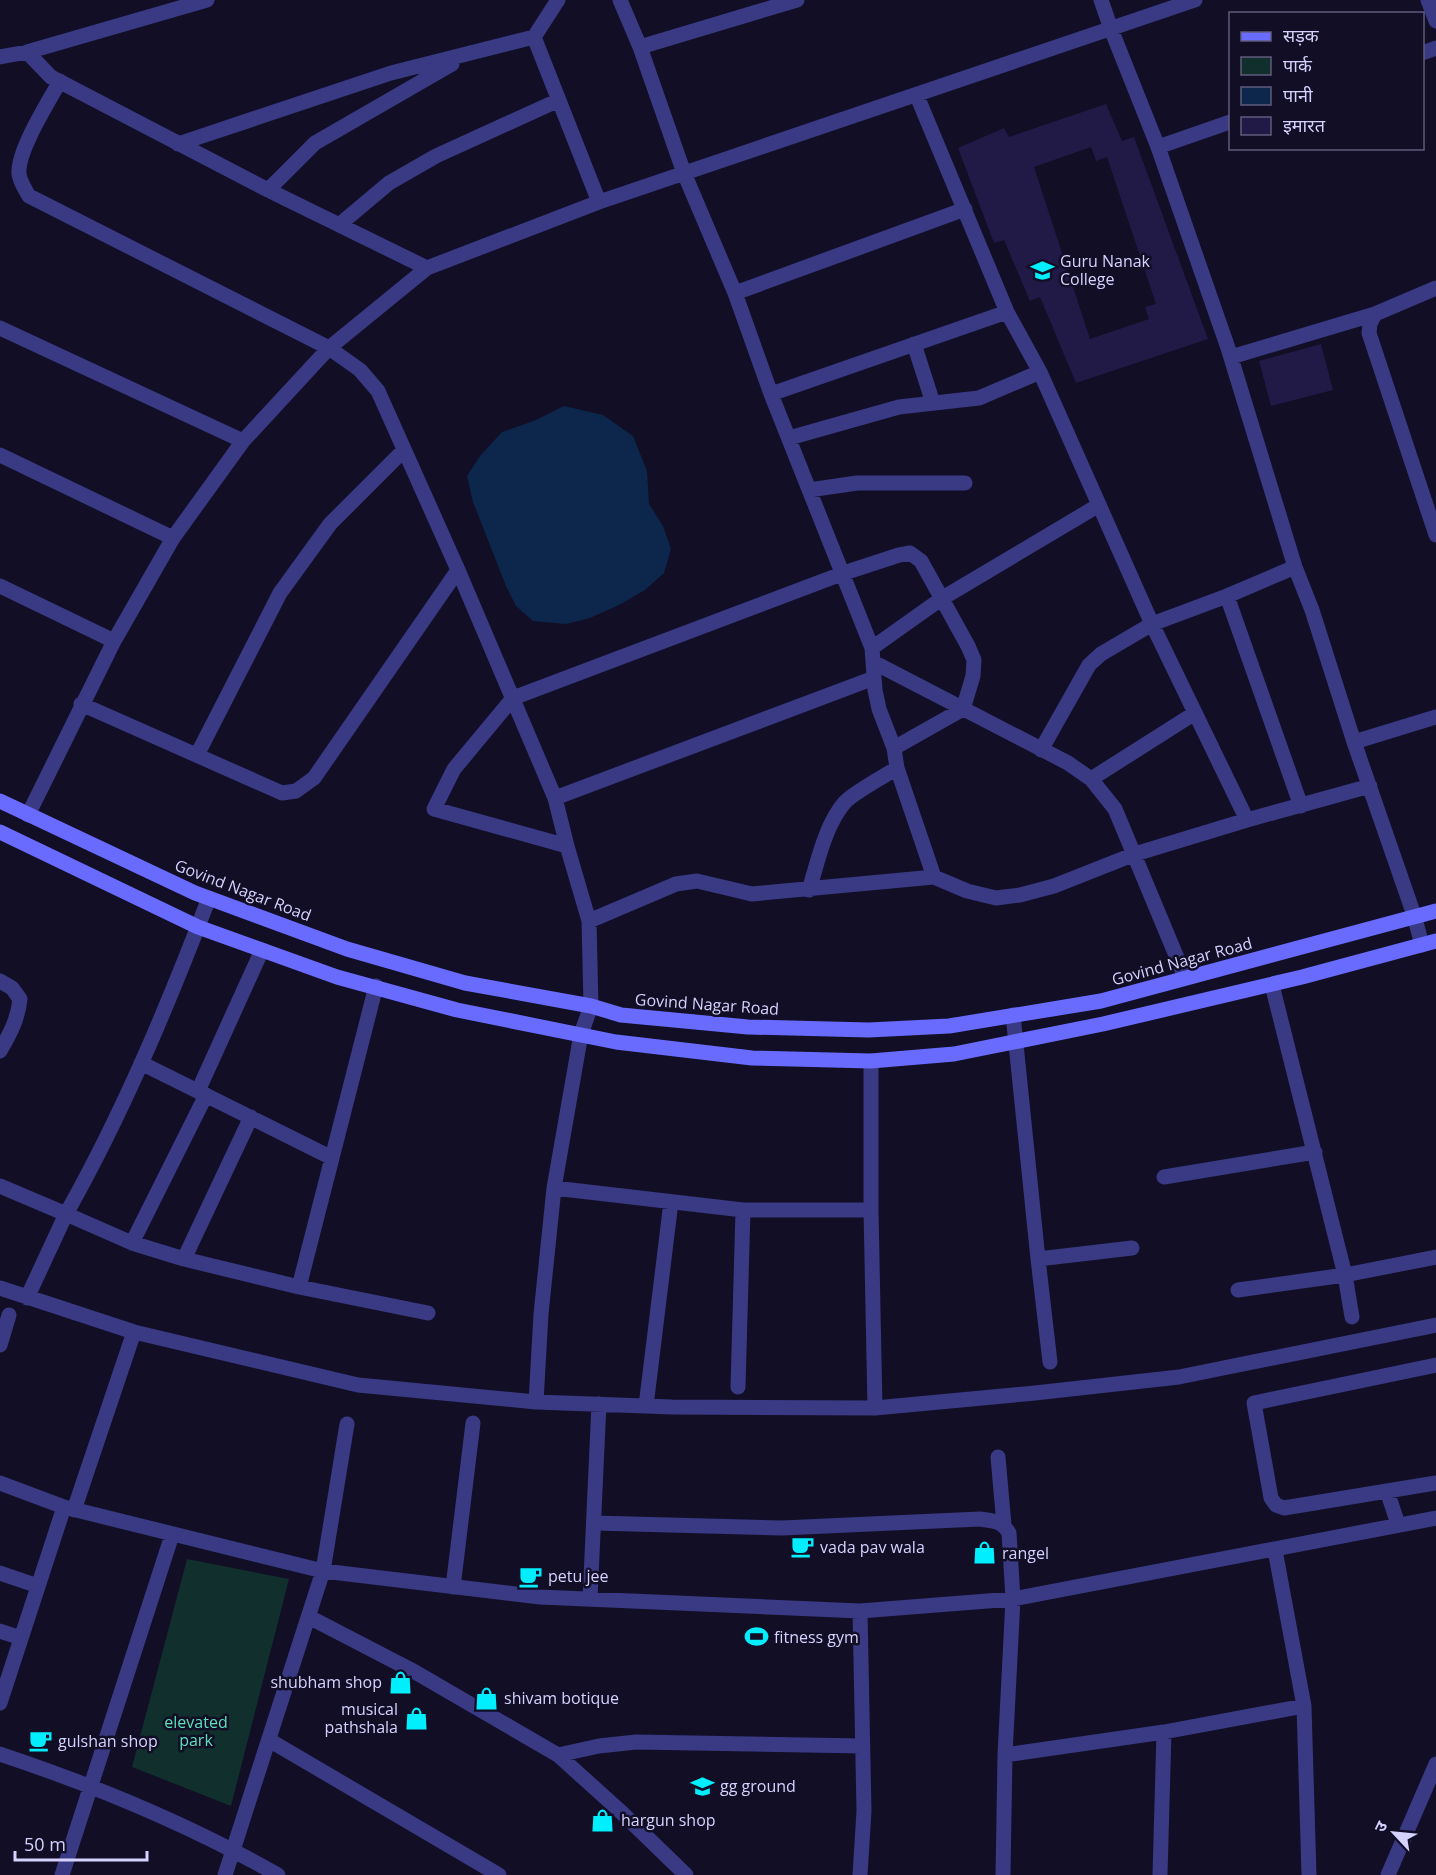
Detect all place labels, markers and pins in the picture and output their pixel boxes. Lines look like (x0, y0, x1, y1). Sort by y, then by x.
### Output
place label: Guru Nanak College (1060, 250, 1151, 290)
school or university icon: Guru Nanak College (1029, 257, 1055, 283)
cafe icon: vada pav wala (789, 1534, 815, 1560)
place label: vada pav wala (820, 1536, 925, 1558)
shop icon: rangel (971, 1540, 997, 1566)
place label: rangel (1002, 1542, 1049, 1564)
cafe icon: petu jee (517, 1563, 543, 1589)
place label: petu jee (548, 1565, 608, 1587)
sports icon: fitness gym (743, 1624, 769, 1650)
place label: fitness gym (774, 1626, 859, 1648)
shop icon: shubham shop (387, 1669, 413, 1695)
place label: shubham shop (270, 1671, 382, 1693)
shop icon: shivam botique (473, 1685, 499, 1711)
place label: shivam botique (504, 1687, 619, 1709)
place label: musical pathshala (325, 1698, 398, 1738)
shop icon: musical pathshala (403, 1705, 429, 1731)
cafe icon: gulshan shop (27, 1728, 53, 1754)
place label: gulshan shop (58, 1730, 158, 1752)
school or university icon: gg ground (689, 1773, 715, 1799)
place label: gg ground (720, 1775, 796, 1797)
shop icon: hargun shop (590, 1807, 616, 1833)
place label: hargun shop (621, 1809, 716, 1831)

